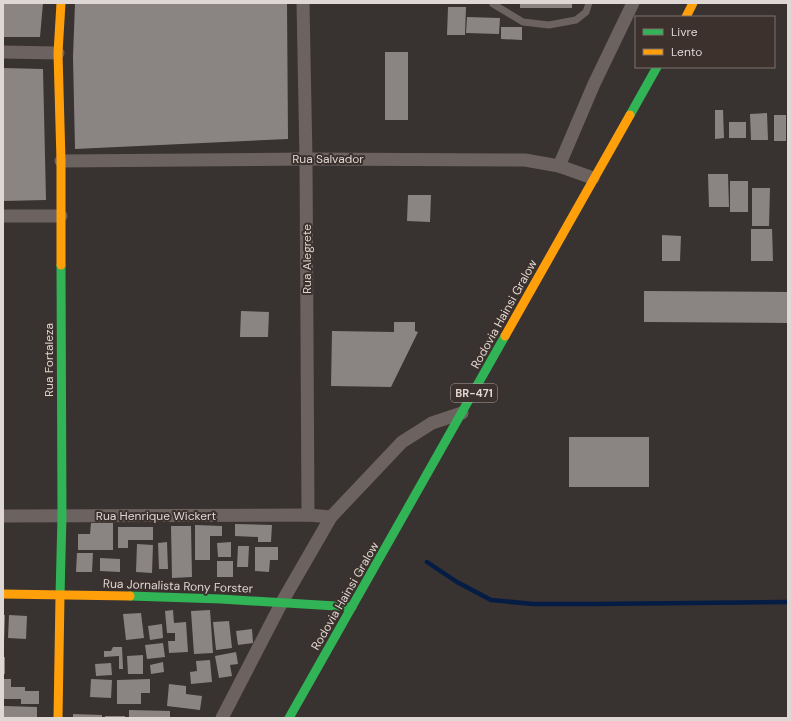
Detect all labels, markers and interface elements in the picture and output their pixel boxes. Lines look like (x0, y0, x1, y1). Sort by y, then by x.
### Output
legend (635, 16, 775, 68)
text: Livre (671, 24, 698, 40)
text: Lento (671, 44, 702, 60)
street label: Rua Salvador (292, 151, 364, 167)
street label: Rua Alegrete (299, 224, 315, 294)
street label: Rodovia Hainsi Gralow (467, 257, 541, 371)
street label: Rua Fortaleza (41, 323, 57, 397)
road number: BR-471 (451, 384, 497, 402)
street label: Rua Henrique Wickert (96, 508, 216, 524)
street label: Rodovia Hainsi Gralow (307, 539, 383, 653)
street label: Rua Jornalista Rony Forster (103, 575, 254, 597)

